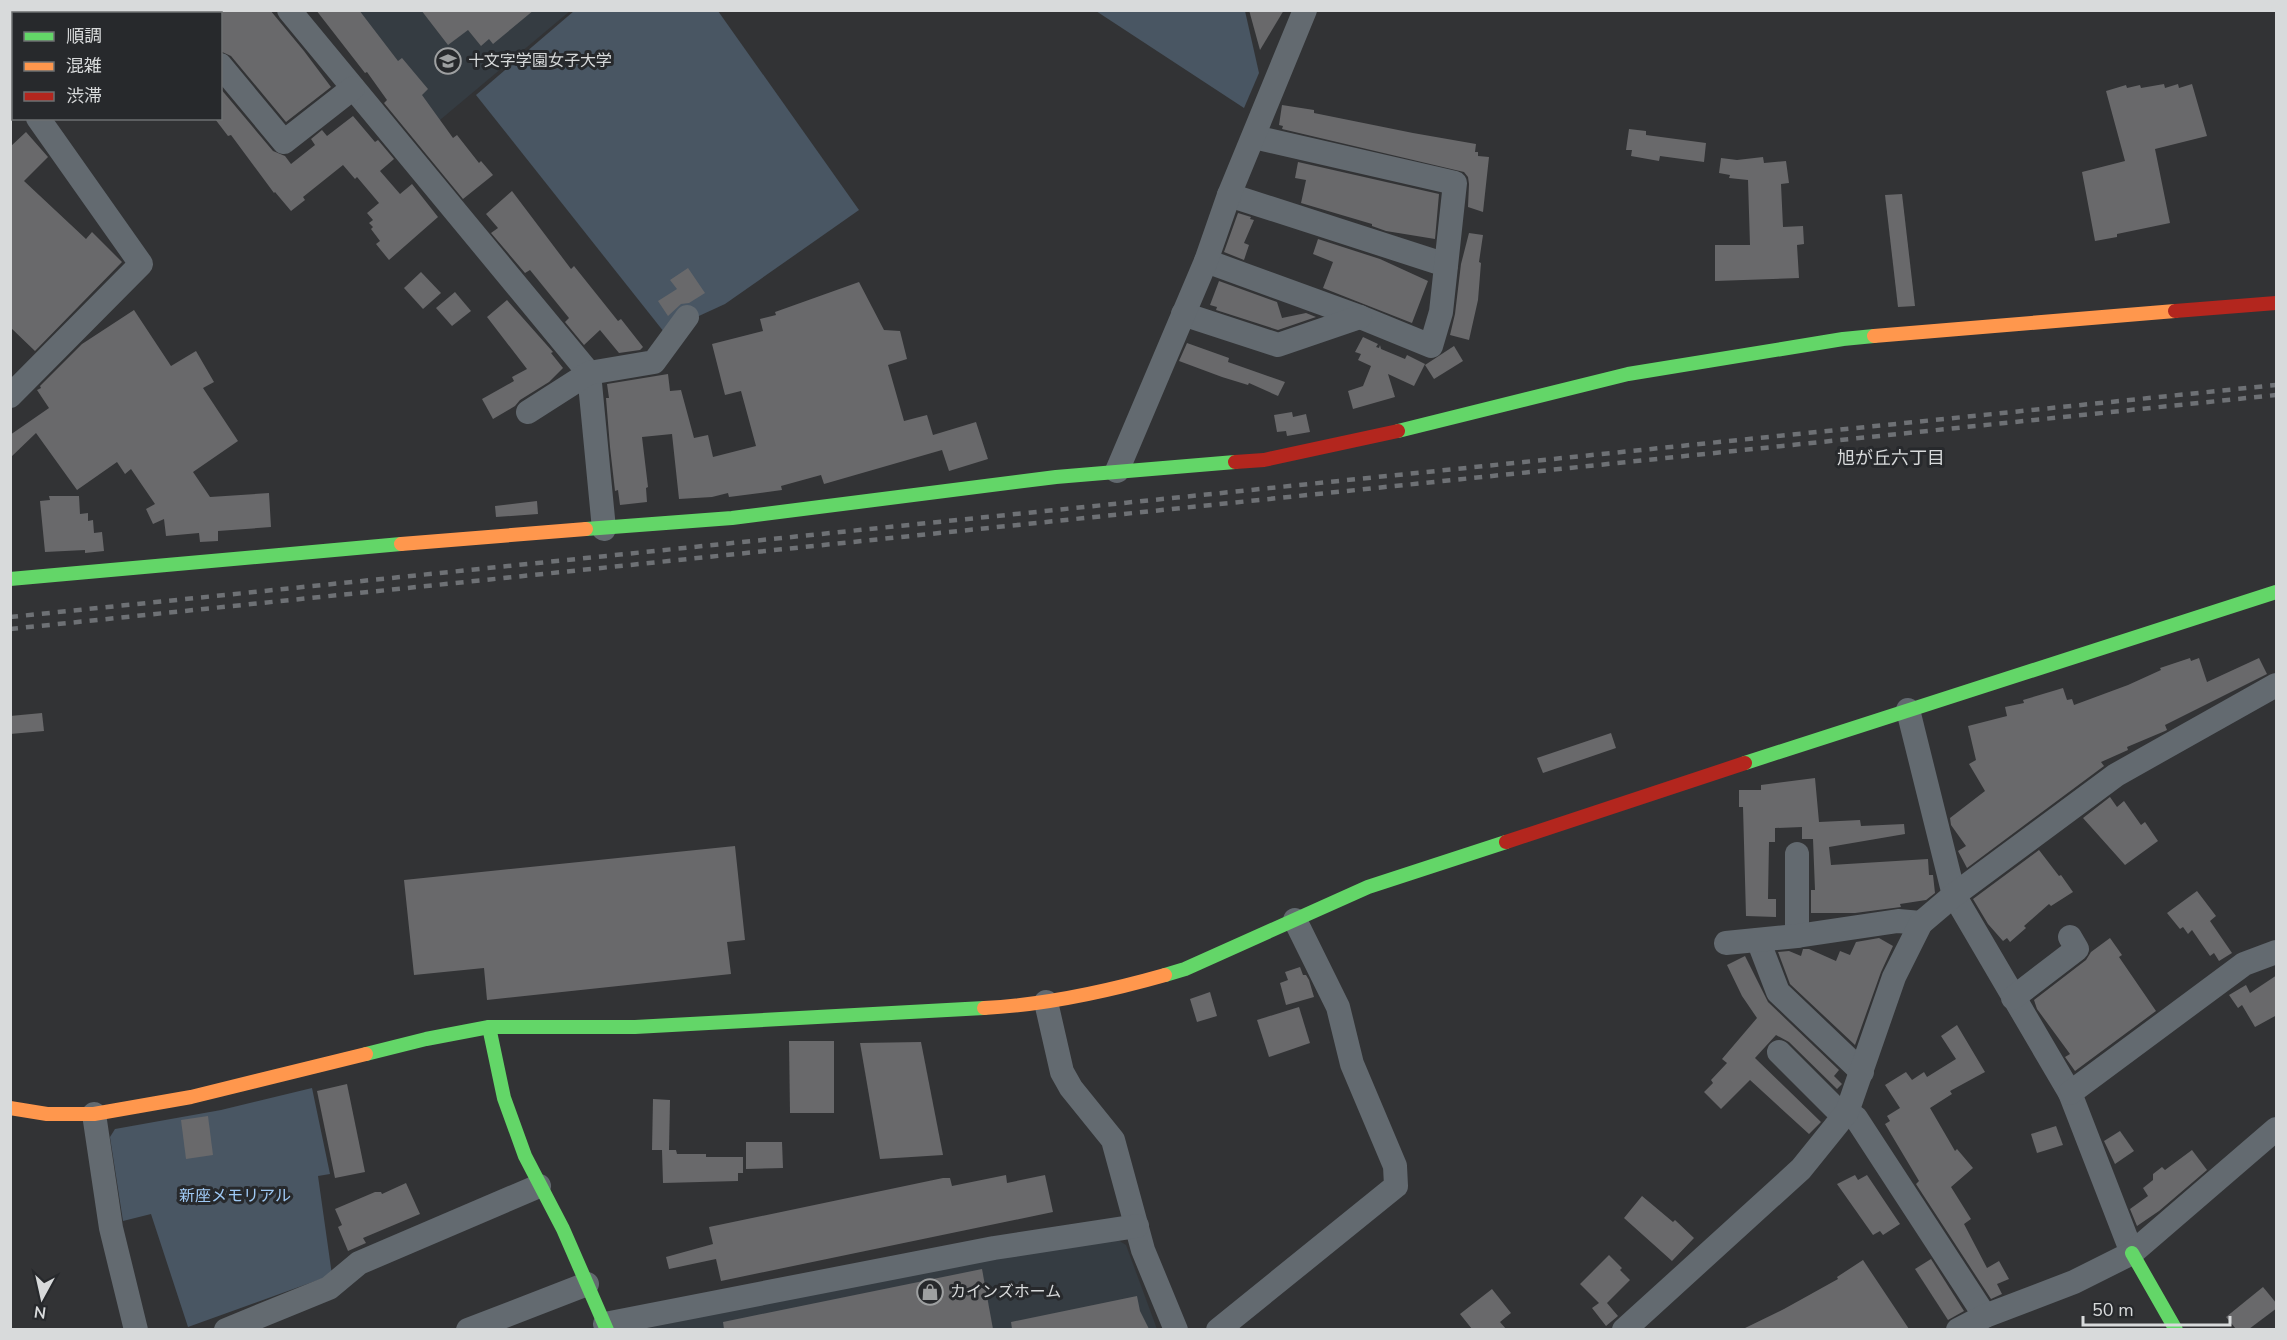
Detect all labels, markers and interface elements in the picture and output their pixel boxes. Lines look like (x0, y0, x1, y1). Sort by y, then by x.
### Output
legend (12, 12, 222, 120)
text: 順調 (66, 24, 102, 48)
school or university icon: 十文字学園女子大学 (433, 46, 463, 76)
place label: 十文字学園女子大学 (468, 50, 612, 72)
text: 混雑 (66, 54, 102, 78)
text: 渋滞 (66, 84, 102, 108)
district label: 旭が丘六丁目 (1837, 446, 1945, 470)
park label: 新座メモリアル (179, 1185, 291, 1207)
north arrow (12, 1268, 72, 1328)
shop icon: カインズホーム (915, 1277, 945, 1307)
place label: カインズホーム (950, 1281, 1061, 1303)
scale bar (2083, 1289, 2230, 1327)
text: 50 m (2092, 1298, 2134, 1322)
text: N (33, 1300, 48, 1324)

